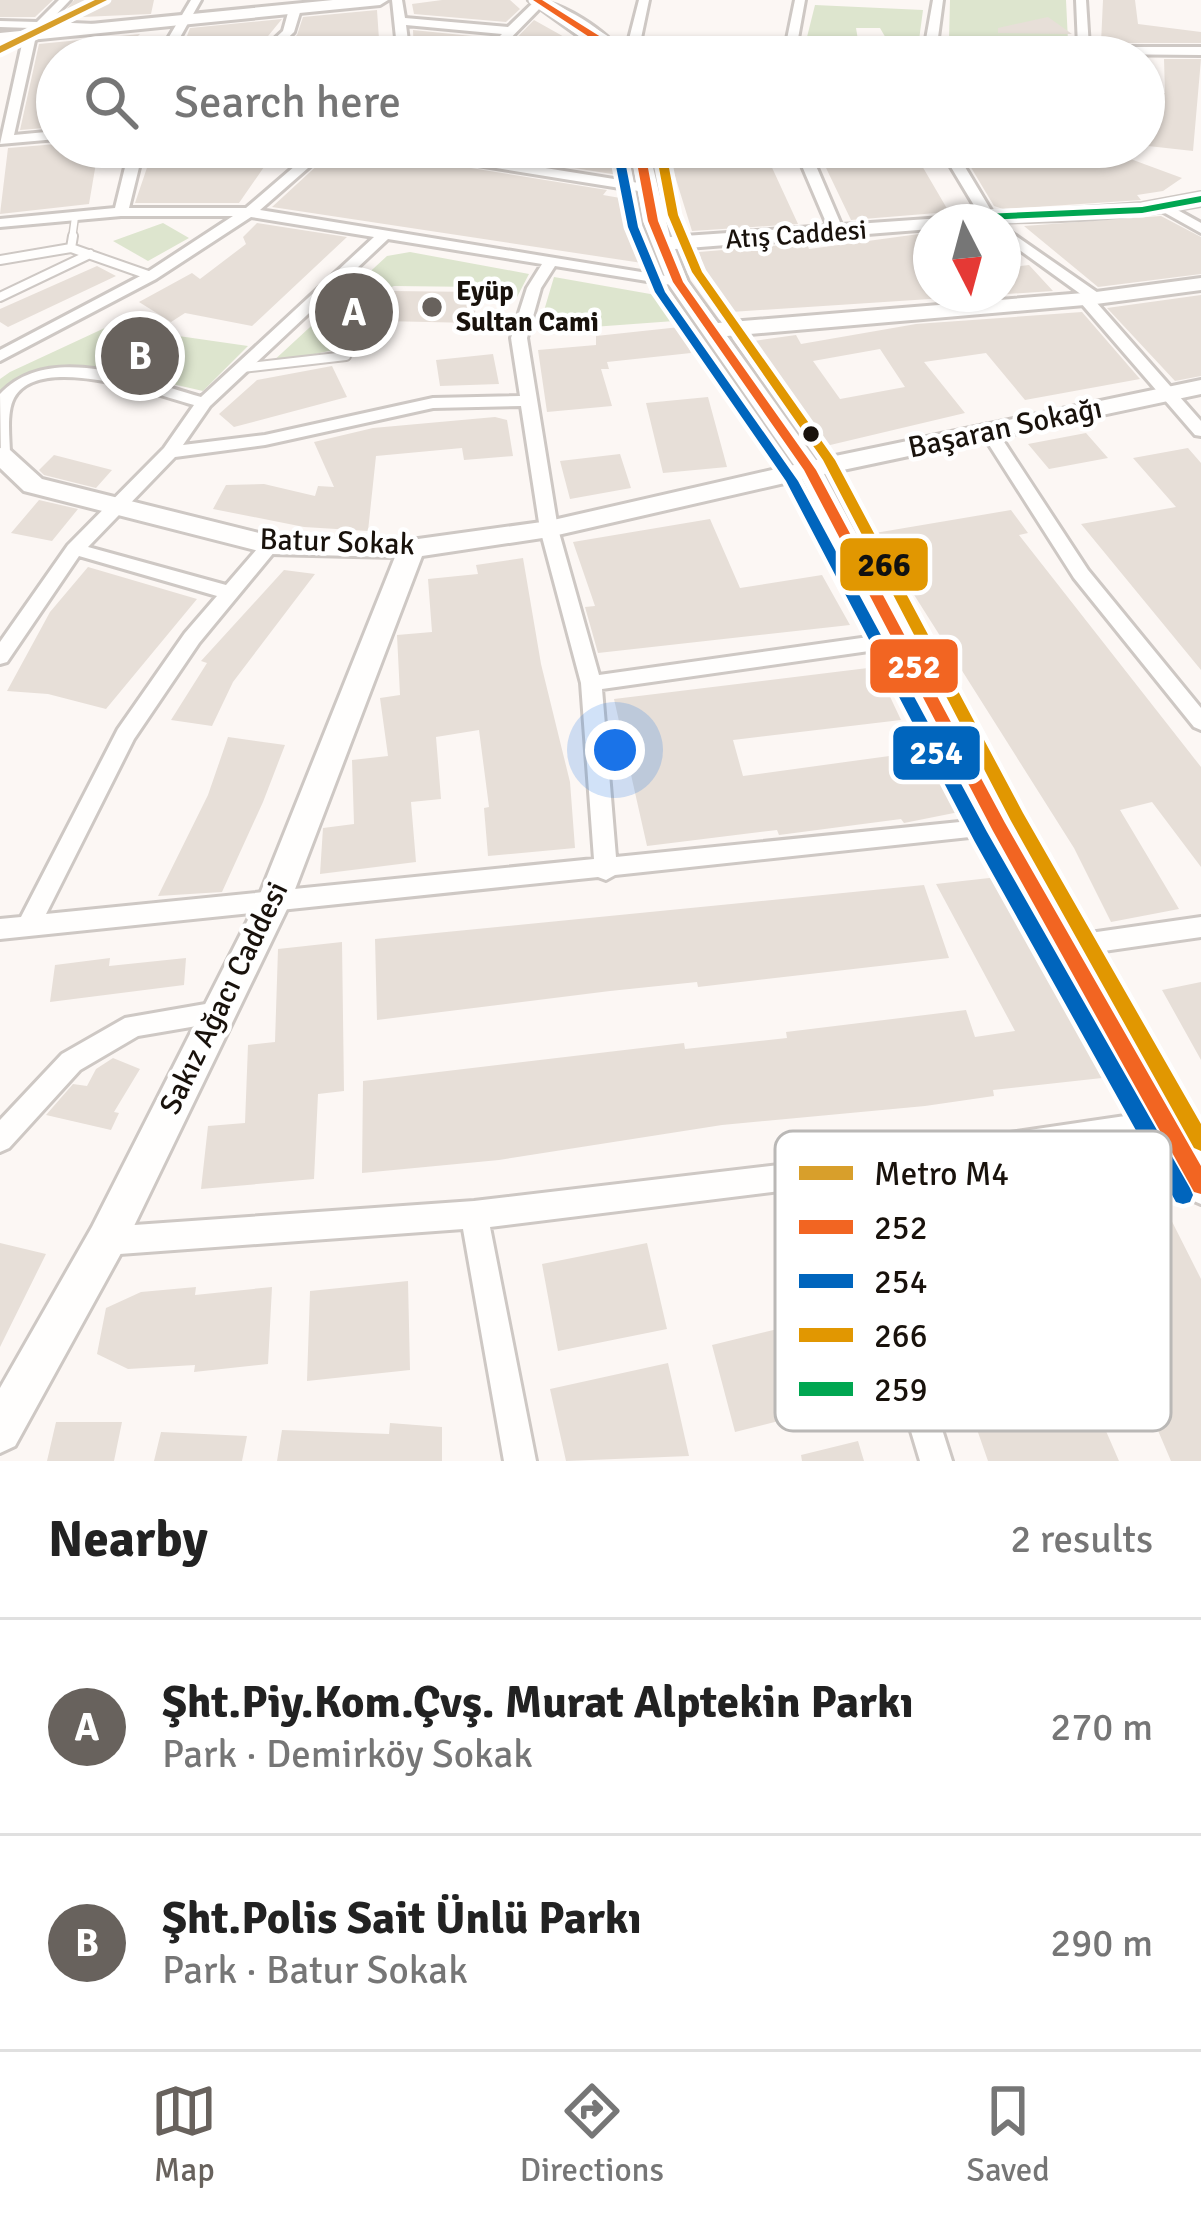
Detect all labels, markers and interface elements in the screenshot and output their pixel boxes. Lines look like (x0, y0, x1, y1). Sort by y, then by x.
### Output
search box (36, 36, 1165, 168)
icon: search (78, 69, 144, 135)
text: Search here (174, 75, 401, 130)
north arrow (913, 204, 1021, 312)
street label: Atış Caddesi (724, 214, 868, 256)
pin: A (315, 267, 393, 357)
place label: Eyüp Sultan Cami (456, 275, 599, 339)
marker: Eyüp Sultan Cami (419, 294, 445, 320)
pin: B (101, 311, 179, 401)
street label: Başaran Sokağı (905, 389, 1105, 467)
unlabelled marker (800, 423, 822, 445)
street label: Batur Sokak (259, 521, 415, 563)
line badge: 266 (838, 536, 930, 593)
text: 266 (857, 545, 911, 586)
line badge: 252 (868, 637, 960, 695)
text: 252 (887, 647, 941, 688)
your location (585, 720, 645, 780)
line badge: 254 (891, 724, 982, 782)
text: 254 (909, 733, 963, 774)
street label: Sakız Ağacı Caddesi (152, 876, 296, 1120)
legend (775, 1131, 1171, 1431)
text: Metro M4 (874, 1154, 1009, 1195)
text: 252 (874, 1208, 927, 1249)
text: 254 (874, 1262, 927, 1303)
text: 266 (874, 1316, 927, 1357)
text: 259 (874, 1370, 927, 1411)
text: Nearby (48, 1508, 208, 1571)
text: 2 results (1010, 1515, 1153, 1563)
text: Şht.Piy.Kom.Çvş. Murat Alptekin Parkı (162, 1675, 914, 1730)
text: A (75, 1703, 99, 1751)
text: 270 m (1050, 1703, 1153, 1751)
text: Park · Demirköy Sokak (162, 1730, 533, 1778)
text: Şht.Polis Sait Ünlü Parkı (162, 1891, 642, 1946)
text: B (75, 1919, 99, 1967)
text: 290 m (1050, 1919, 1153, 1967)
text: Park · Batur Sokak (162, 1946, 468, 1994)
tab: Map (151, 2078, 217, 2191)
tab: Directions (520, 2078, 664, 2191)
tab: Saved (967, 2078, 1050, 2191)

